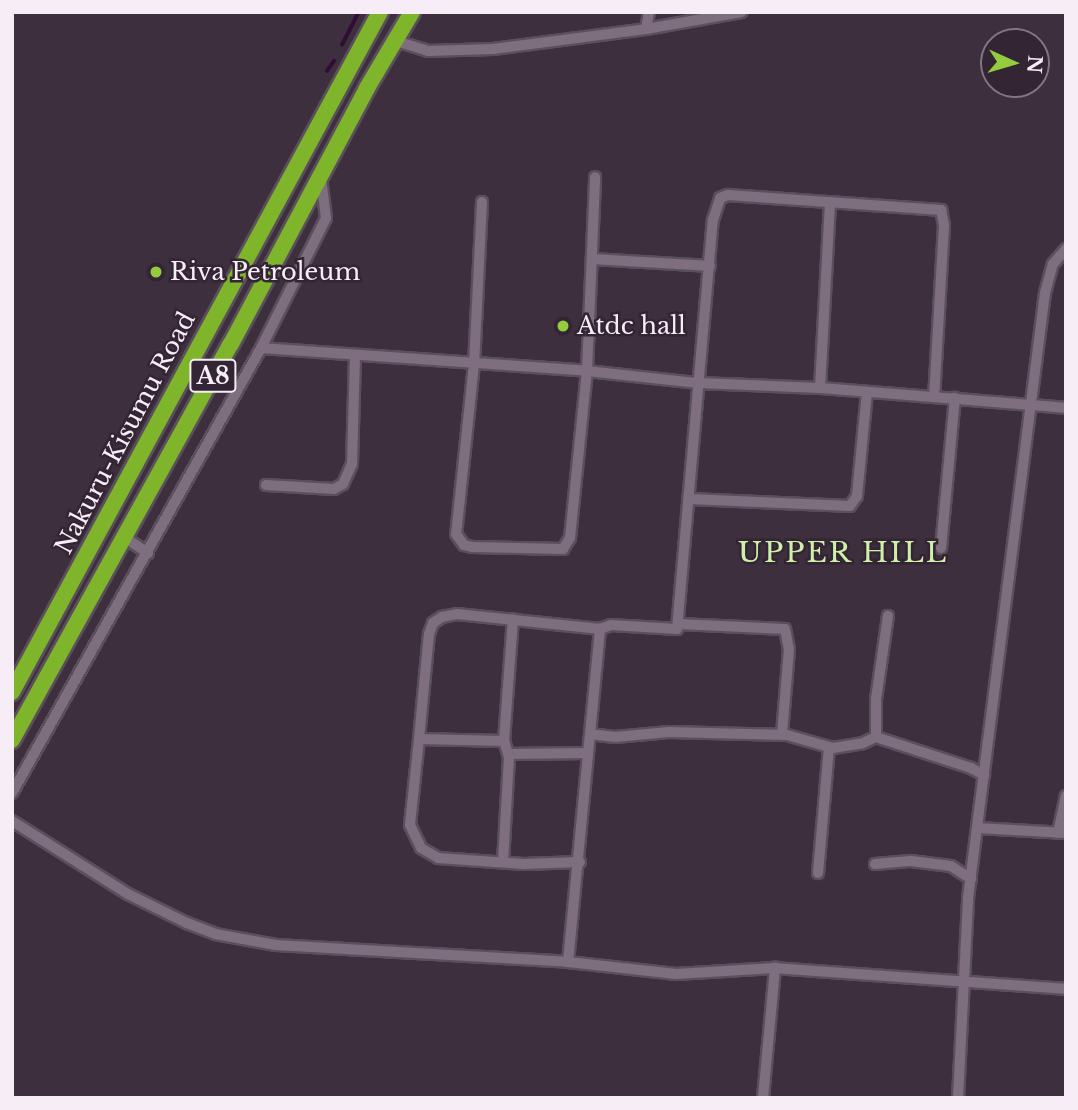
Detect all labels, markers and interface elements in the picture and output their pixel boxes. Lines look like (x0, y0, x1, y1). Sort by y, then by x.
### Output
north arrow (980, 28, 1050, 98)
text: N (1022, 55, 1047, 74)
place label: Riva Petroleum (170, 258, 360, 286)
marker: Riva Petroleum (148, 264, 164, 280)
street label: Nakuru-Kisumu Road (49, 307, 201, 559)
place label: Atdc hall (577, 312, 686, 340)
marker: Atdc hall (555, 318, 571, 334)
road number: A8 (188, 356, 238, 396)
district label: UPPER HILL (739, 536, 947, 570)

